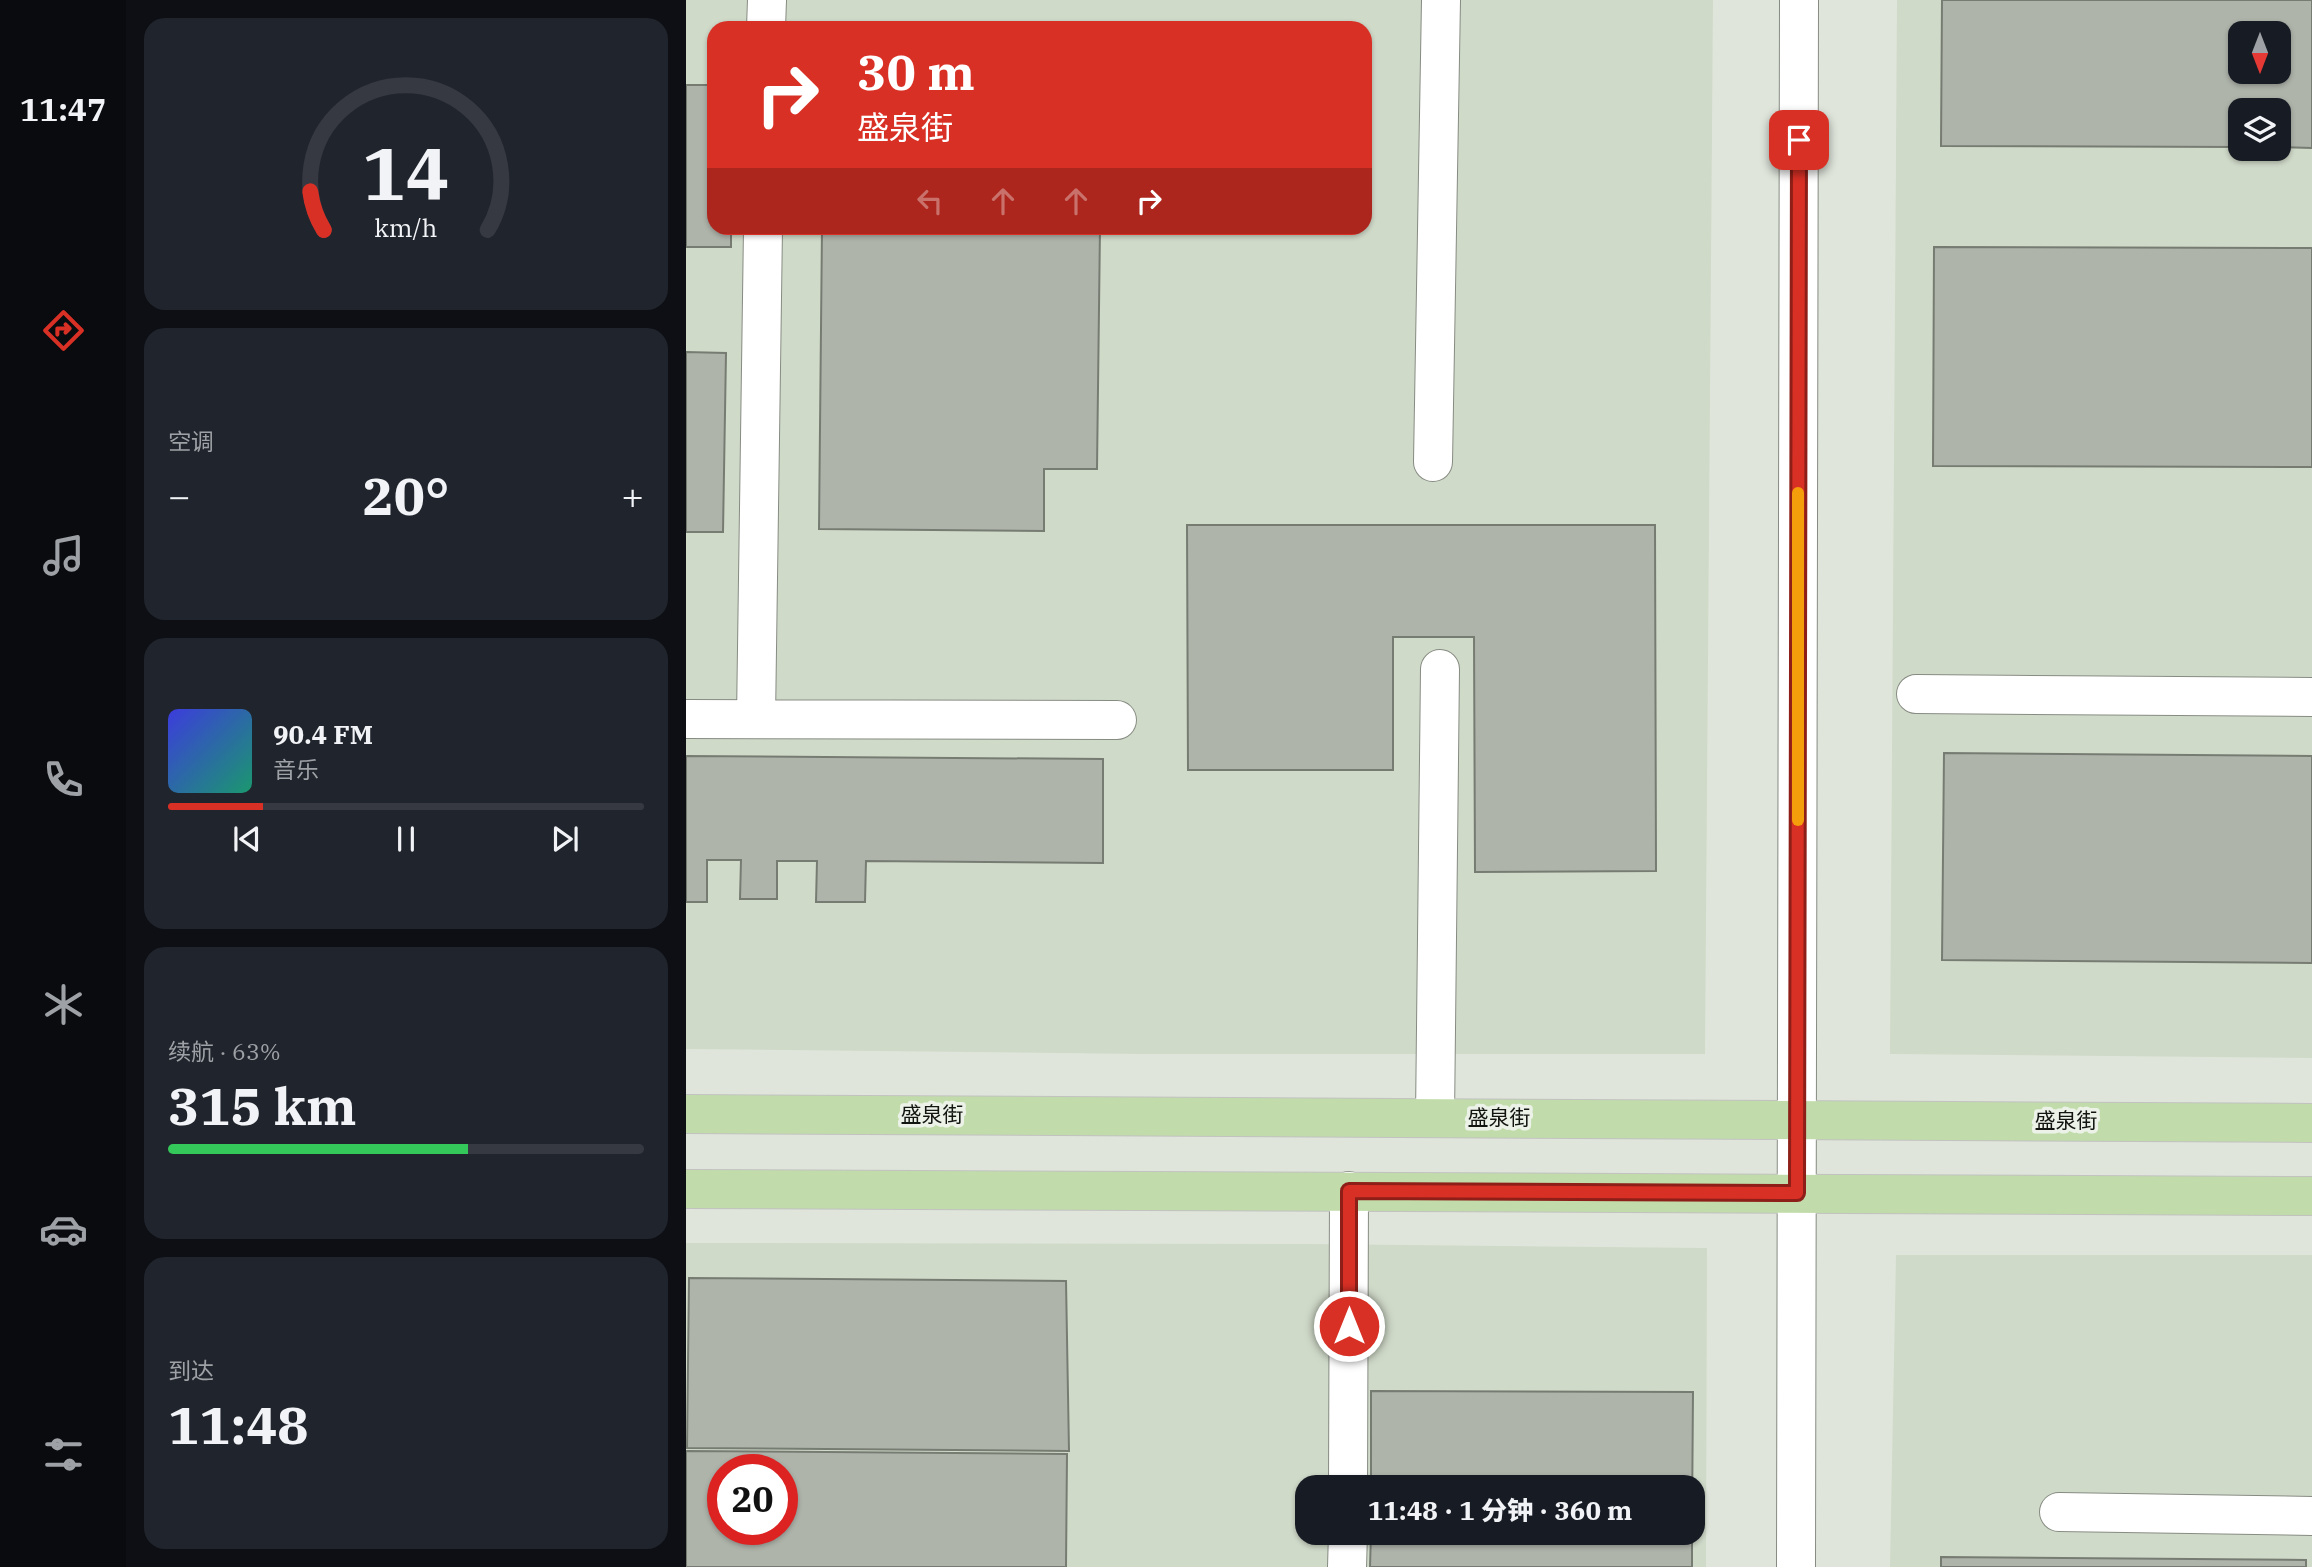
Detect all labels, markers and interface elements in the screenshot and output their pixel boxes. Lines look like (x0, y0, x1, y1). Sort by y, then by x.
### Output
north arrow (2228, 21, 2291, 84)
map controls (2228, 21, 2291, 161)
text: 30 m (857, 40, 975, 103)
icon: right (742, 49, 833, 140)
text: 11:47 (20, 88, 106, 130)
button: layers (2228, 98, 2291, 161)
text: 盛泉街 (857, 106, 953, 148)
pin (1769, 110, 1829, 170)
icon: arrive (1780, 121, 1818, 159)
text: 14 (362, 125, 450, 220)
icon: left (911, 182, 949, 220)
icon: ahead (984, 182, 1022, 220)
icon: ahead (1057, 182, 1095, 220)
icon: right (1130, 182, 1168, 220)
text: km/h (374, 211, 438, 244)
icon: directions (39, 306, 88, 355)
text: 空调 (168, 426, 214, 456)
text: 20° (363, 462, 449, 529)
text: − (168, 471, 191, 520)
text: + (621, 471, 644, 520)
icon: music (39, 531, 88, 580)
text: 90.4 FM (273, 717, 373, 751)
text: 音乐 (273, 754, 319, 784)
icon: phone (39, 755, 88, 804)
icon: previous (228, 820, 266, 858)
icon: pause (387, 820, 425, 858)
icon: next (546, 820, 584, 858)
icon: climate (39, 980, 88, 1029)
text: 续航 · 63% (168, 1036, 281, 1066)
text: 315 km (168, 1072, 357, 1139)
street label: 盛泉街 (901, 1100, 964, 1128)
street label: 盛泉街 (1468, 1103, 1531, 1131)
street label: 盛泉街 (2035, 1106, 2098, 1134)
icon: car (39, 1205, 88, 1254)
position arrow (1312, 1289, 1386, 1363)
text: 到达 (168, 1355, 214, 1385)
text: 11:48 (168, 1391, 309, 1458)
icon: filters (39, 1430, 88, 1479)
speed limit sign: 20 (707, 1454, 798, 1545)
text: 11:48 · 1 分钟 · 360 m (1368, 1493, 1632, 1527)

